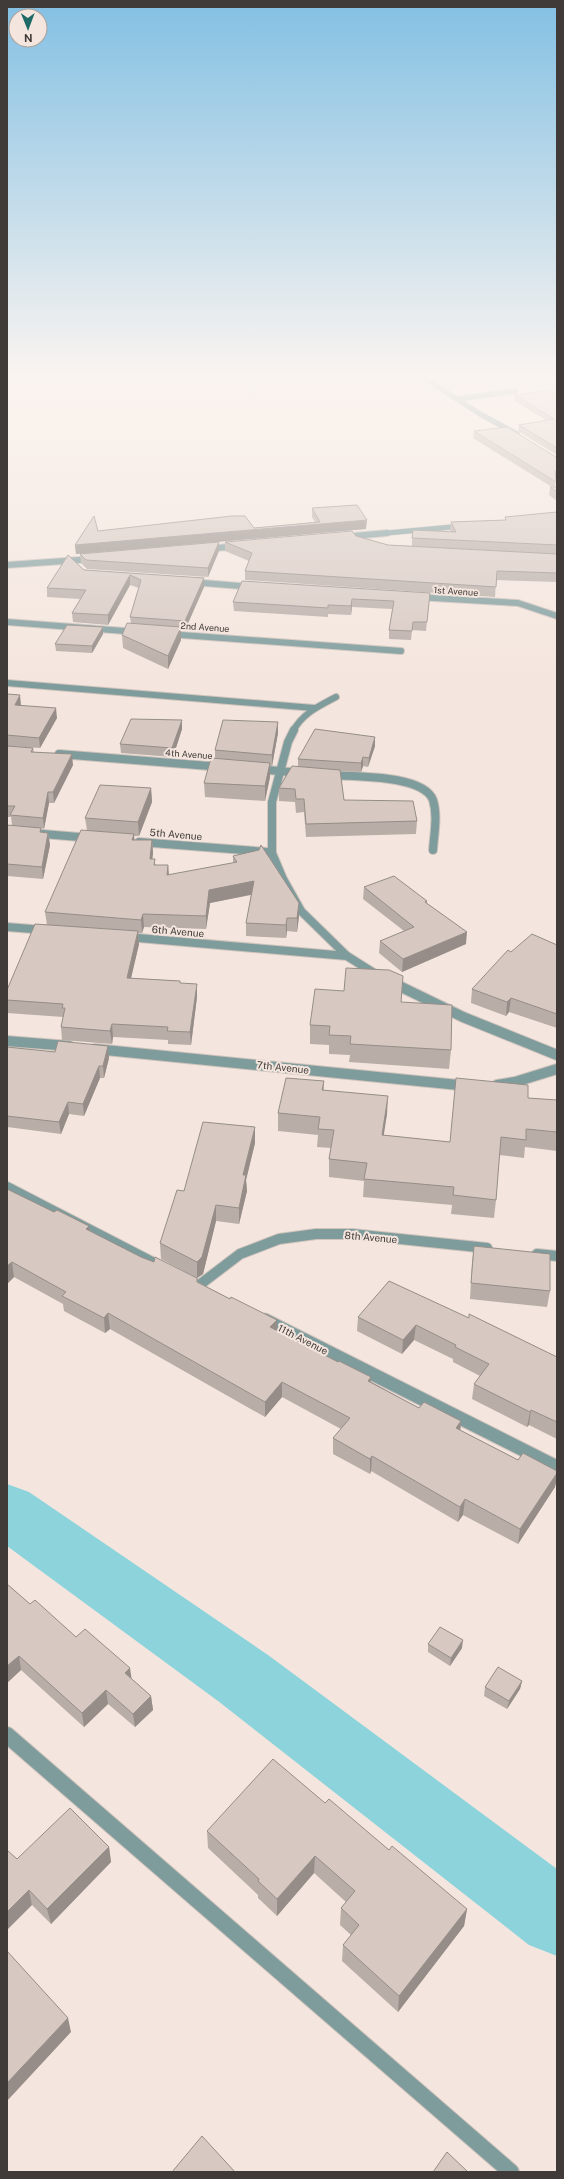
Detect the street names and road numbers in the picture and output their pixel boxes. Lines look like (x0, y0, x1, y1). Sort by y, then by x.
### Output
street label: 1st Avenue (433, 584, 479, 598)
street label: 2nd Avenue (180, 620, 230, 634)
street label: 4th Avenue (165, 747, 213, 761)
street label: 5th Avenue (149, 826, 203, 842)
street label: 6th Avenue (151, 923, 205, 939)
street label: 7th Avenue (256, 1058, 310, 1076)
street label: 8th Avenue (344, 1229, 398, 1245)
street label: 11th Avenue (276, 1321, 330, 1357)

